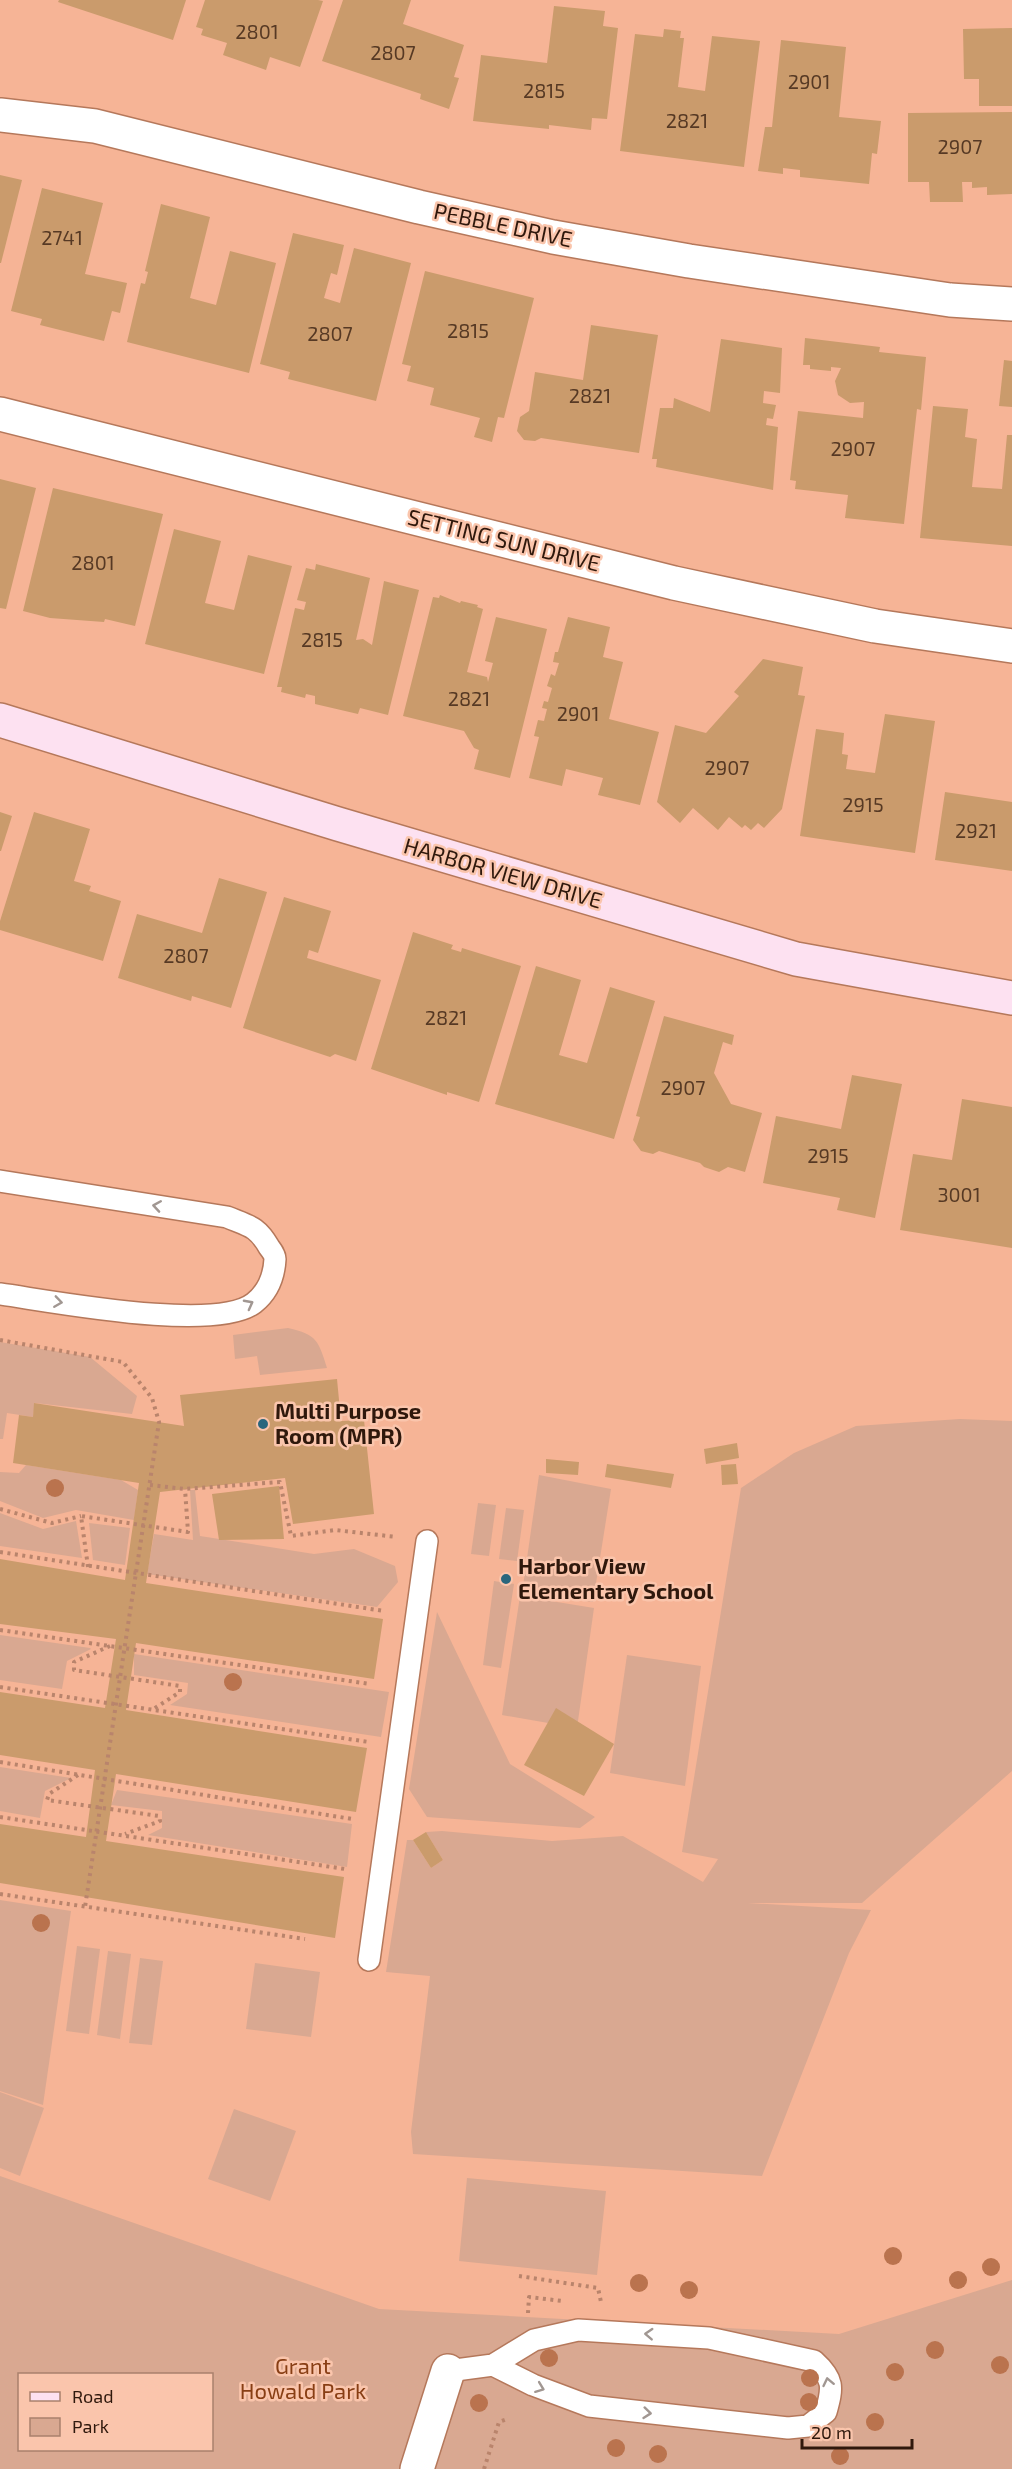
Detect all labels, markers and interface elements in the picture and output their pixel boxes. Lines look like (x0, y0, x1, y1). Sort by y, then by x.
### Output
house number: 2801 (235, 19, 279, 43)
house number: 2807 (370, 40, 416, 64)
house number: 2901 (788, 69, 830, 93)
house number: 2815 (523, 78, 565, 102)
house number: 2821 (666, 108, 708, 132)
house number: 2907 (938, 134, 982, 158)
street label: PEBBLE DRIVE (432, 197, 575, 251)
house number: 2741 (41, 225, 83, 249)
house number: 2815 (447, 318, 489, 342)
house number: 2807 (307, 321, 353, 345)
house number: 2821 (569, 383, 611, 407)
house number: 2907 (831, 436, 875, 460)
street label: SETTING SUN DRIVE (405, 503, 603, 576)
house number: 2801 (71, 550, 115, 574)
house number: 2815 (301, 627, 343, 651)
house number: 2821 (448, 686, 490, 710)
house number: 2901 (557, 701, 599, 725)
house number: 2907 (705, 755, 749, 779)
house number: 2915 (842, 792, 884, 816)
house number: 2921 (955, 818, 997, 842)
street label: HARBOR VIEW DRIVE (401, 831, 605, 913)
house number: 2807 (163, 943, 209, 967)
house number: 2821 (425, 1005, 467, 1029)
house number: 2907 (661, 1075, 705, 1099)
house number: 2915 (807, 1143, 849, 1167)
house number: 3001 (937, 1182, 981, 1206)
one-way arrow (152, 1200, 161, 1212)
one-way arrow (52, 1295, 62, 1308)
one-way arrow (243, 1299, 254, 1311)
place label: Multi Purpose Room (MPR) (275, 1397, 421, 1448)
marker: Multi Purpose Room (MPR) (256, 1417, 270, 1431)
place label: Harbor View Elementary School (518, 1552, 714, 1604)
marker: Harbor View Elementary School (499, 1572, 513, 1586)
one-way arrow (644, 2328, 653, 2341)
park label: Grant Howald Park (240, 2352, 366, 2403)
legend (18, 2373, 213, 2451)
one-way arrow (822, 2377, 835, 2387)
one-way arrow (534, 2381, 545, 2393)
text: Road (72, 2385, 113, 2407)
one-way arrow (643, 2406, 652, 2418)
scale bar (802, 2412, 912, 2450)
text: Park (72, 2415, 109, 2437)
text: 20 m (811, 2421, 852, 2443)

